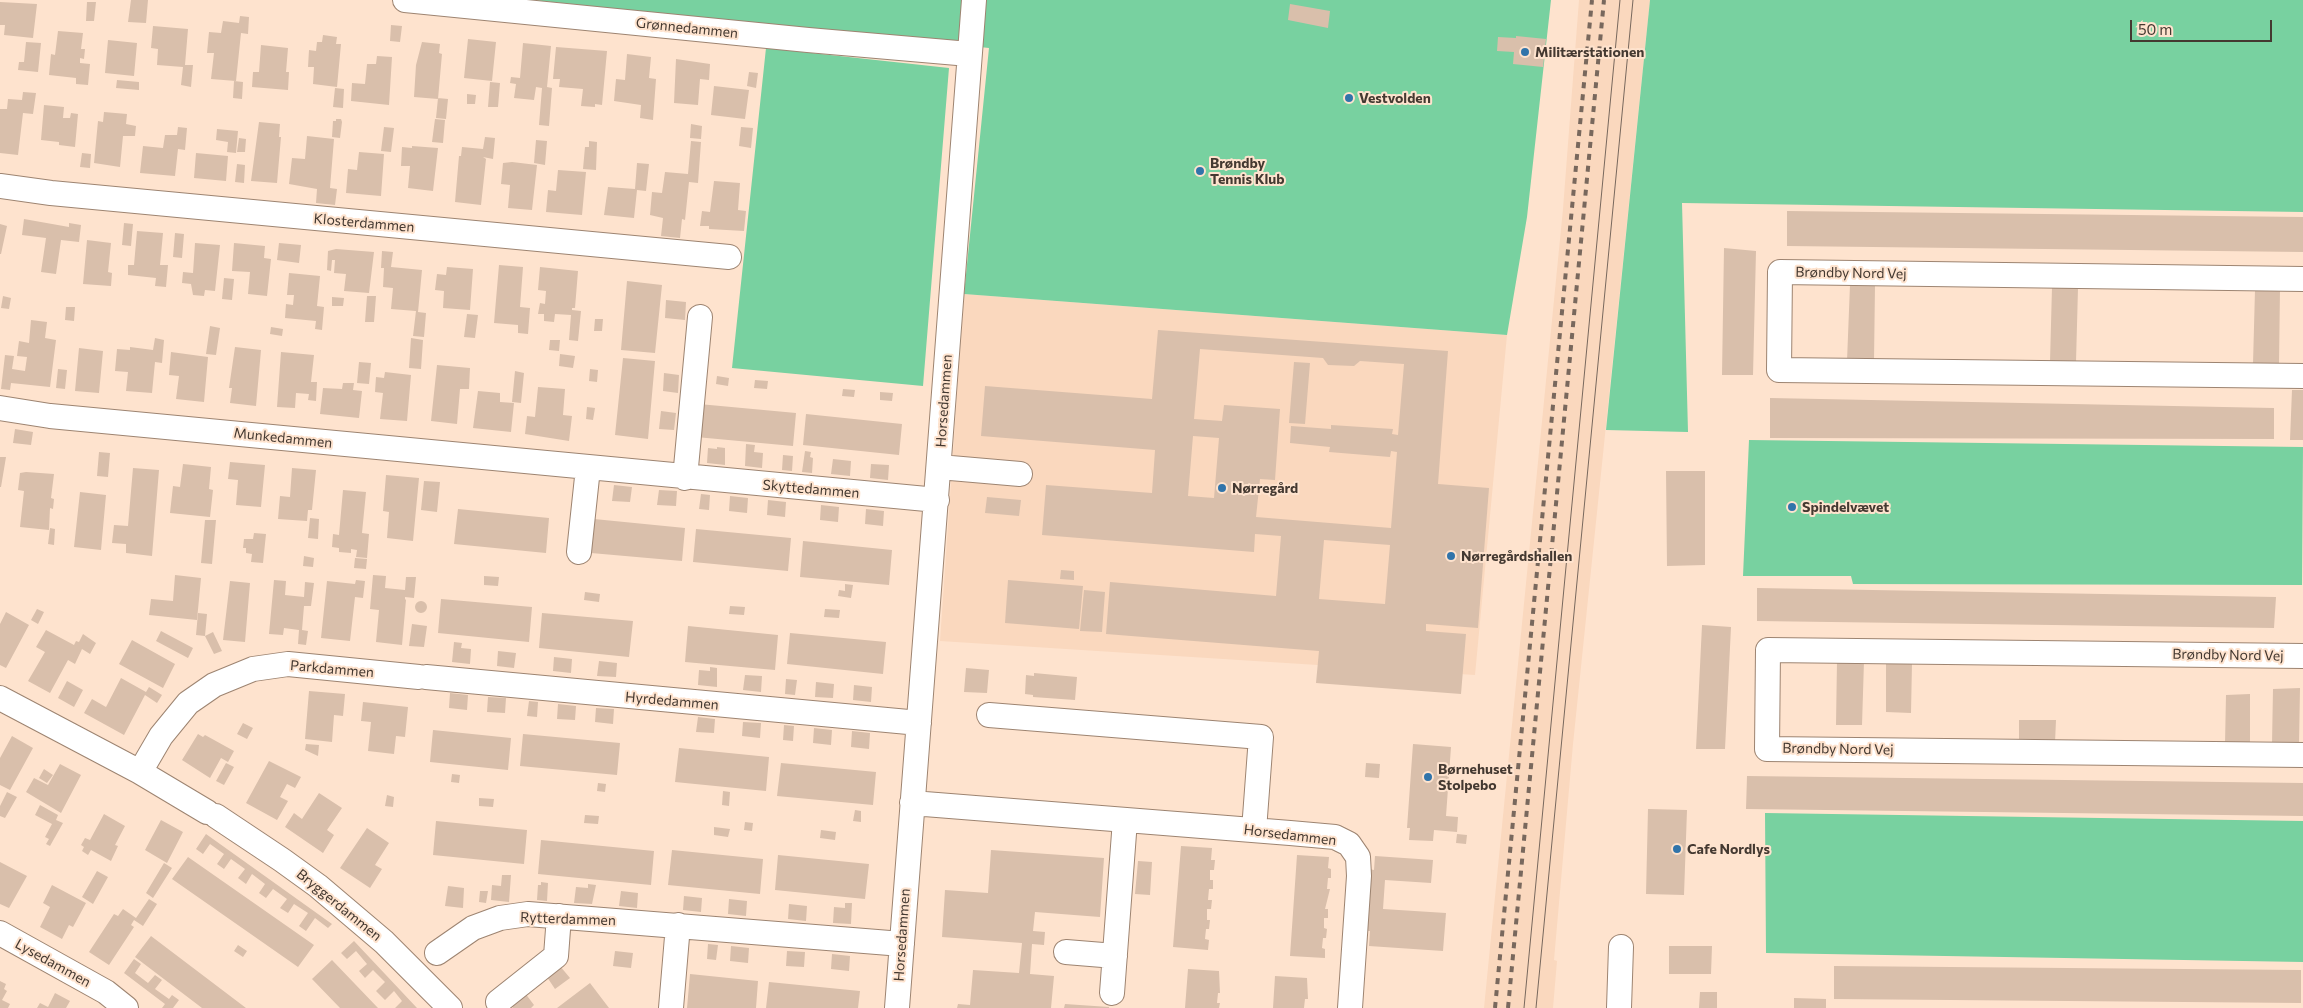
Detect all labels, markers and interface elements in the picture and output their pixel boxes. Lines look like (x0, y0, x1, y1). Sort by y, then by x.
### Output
scale bar (2133, 10, 2276, 42)
street label: Grønnedammen (635, 14, 739, 42)
text: 50 m (2138, 20, 2172, 38)
place label: Militærstationen (1535, 44, 1644, 60)
marker: Militærstationen (1519, 46, 1531, 58)
place label: Vestvolden (1359, 90, 1431, 106)
marker: Vestvolden (1343, 92, 1355, 104)
place label: Brøndby Tennis Klub (1210, 155, 1285, 188)
marker: Brøndby Tennis Klub (1194, 165, 1206, 177)
street label: Klosterdammen (313, 210, 415, 236)
street label: Brøndby Nord Vej (1795, 264, 1907, 282)
street label: Horsedammen (932, 354, 956, 448)
street label: Munkedammen (233, 424, 333, 452)
street label: Skyttedammen (762, 476, 860, 502)
place label: Nørregård (1232, 480, 1298, 496)
marker: Nørregård (1216, 482, 1228, 494)
place label: Spindelvævet (1802, 499, 1889, 515)
marker: Spindelvævet (1786, 501, 1798, 513)
place label: Nørregårdshallen (1461, 548, 1572, 564)
marker: Nørregårdshallen (1445, 550, 1457, 562)
street label: Brøndby Nord Vej (2172, 646, 2284, 664)
street label: Parkdammen (289, 657, 375, 681)
street label: Hyrdedammen (625, 689, 719, 713)
street label: Brøndby Nord Vej (1782, 740, 1894, 758)
place label: Børnehuset Stolpebo (1438, 761, 1513, 794)
marker: Børnehuset Stolpebo (1422, 771, 1434, 783)
street label: Horsedammen (1243, 821, 1337, 849)
place label: Cafe Nordlys (1687, 841, 1770, 857)
marker: Cafe Nordlys (1671, 843, 1683, 855)
street label: Bryggerdammen (293, 866, 385, 944)
street label: Horsedammen (890, 888, 914, 982)
street label: Rytterdammen (520, 909, 616, 929)
street label: Lysedammen (12, 935, 94, 991)

